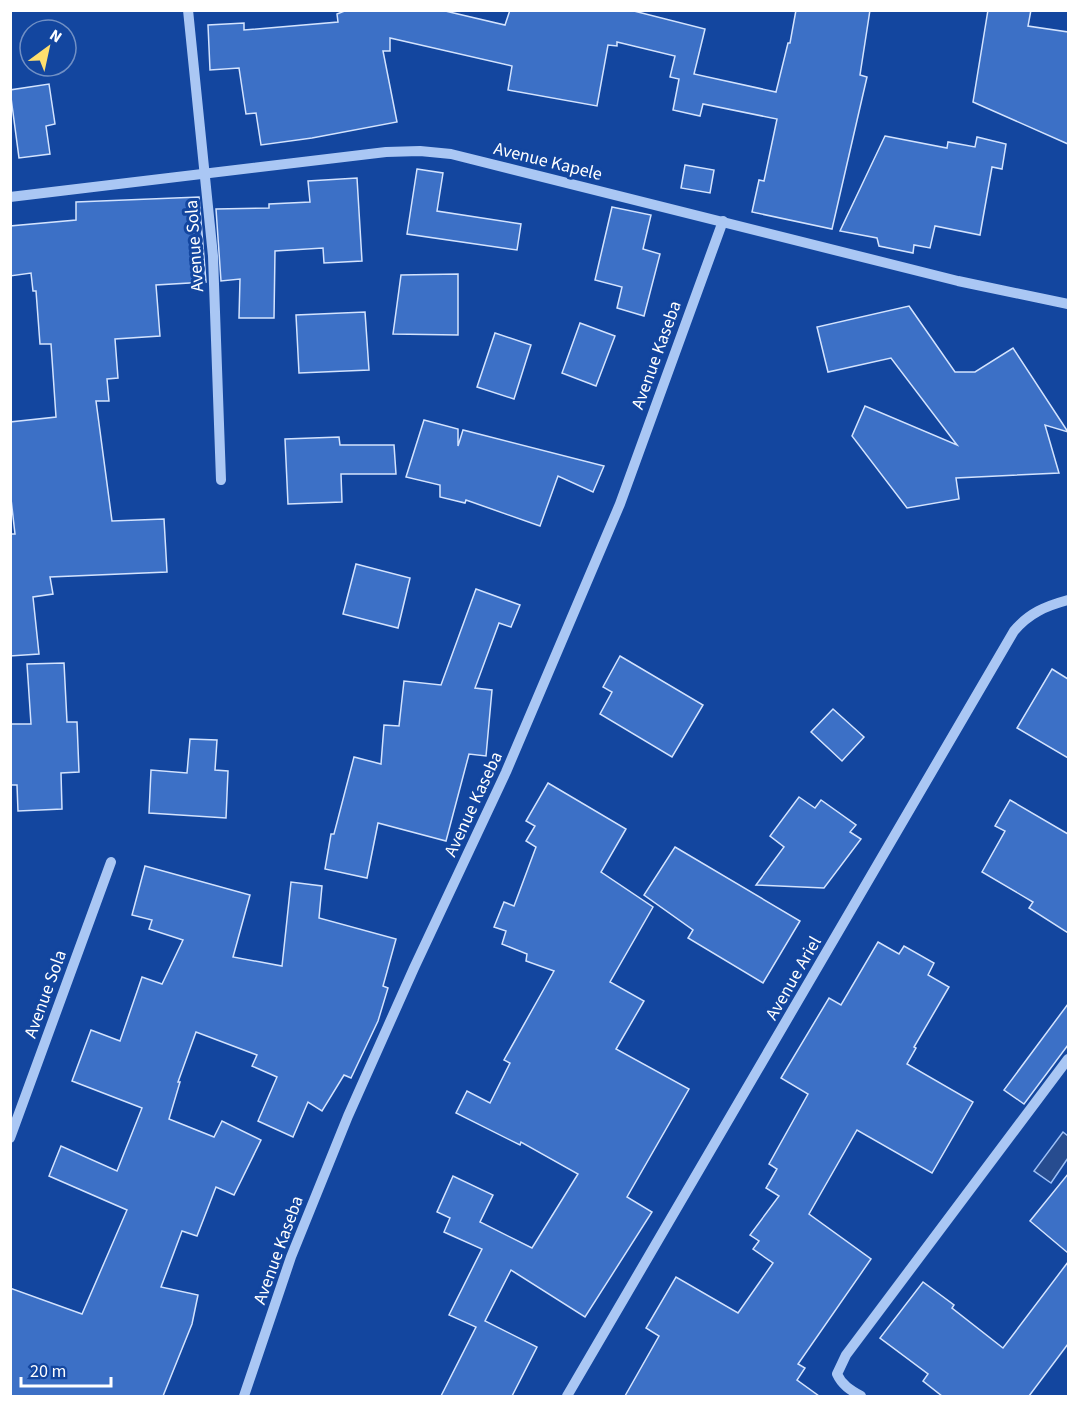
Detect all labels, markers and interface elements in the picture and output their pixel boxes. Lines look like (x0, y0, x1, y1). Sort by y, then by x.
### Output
north arrow (18, 18, 78, 78)
text: N (45, 24, 66, 48)
street label: Avenue Kapele (491, 136, 605, 187)
street label: Avenue Sola (179, 199, 210, 293)
street label: Avenue Kaseba (625, 297, 688, 413)
street label: Avenue Kaseba (438, 747, 509, 861)
street label: Avenue Ariel (759, 932, 828, 1025)
street label: Avenue Sola (18, 947, 73, 1042)
street label: Avenue Kaseba (247, 1192, 310, 1308)
scale bar (21, 1350, 111, 1388)
text: 20 m (30, 1359, 66, 1384)

